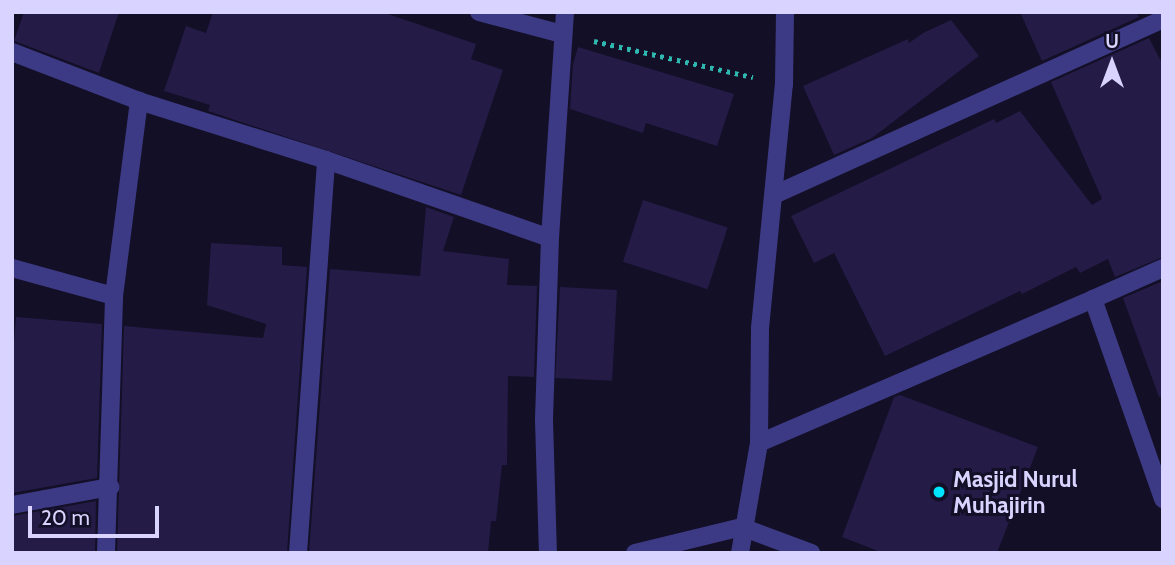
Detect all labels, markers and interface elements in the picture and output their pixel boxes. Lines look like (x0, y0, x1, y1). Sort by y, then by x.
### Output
north arrow (1077, 28, 1147, 98)
text: U (1105, 30, 1119, 53)
place label: Masjid Nurul Muhajirin (953, 465, 1078, 519)
marker: Masjid Nurul Muhajirin (931, 484, 947, 500)
scale bar (32, 491, 163, 536)
text: 20 m (41, 505, 90, 530)

